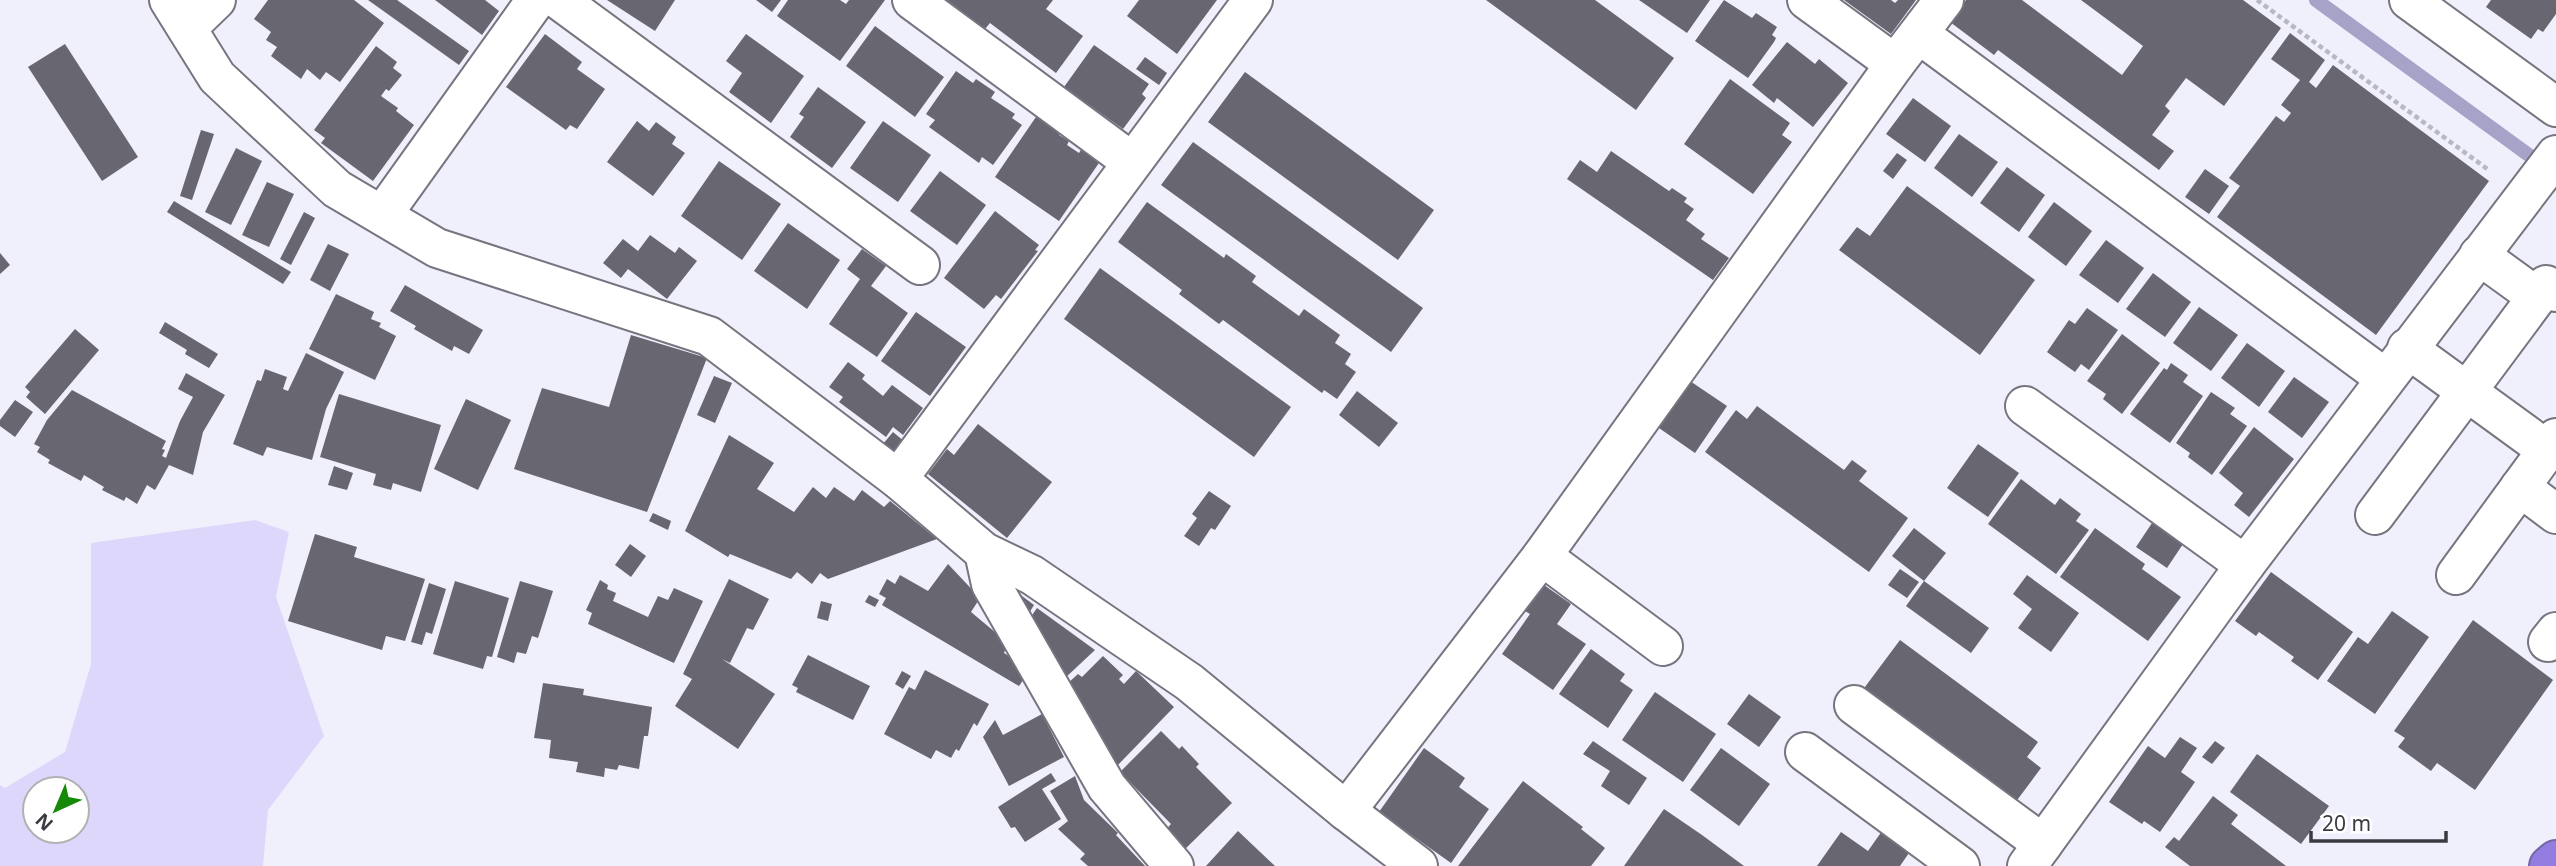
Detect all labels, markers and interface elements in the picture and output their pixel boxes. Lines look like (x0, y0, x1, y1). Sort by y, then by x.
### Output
north arrow (21, 775, 91, 845)
scale bar (2311, 800, 2446, 844)
text: N (30, 808, 59, 837)
text: 20 m (2322, 809, 2371, 837)

